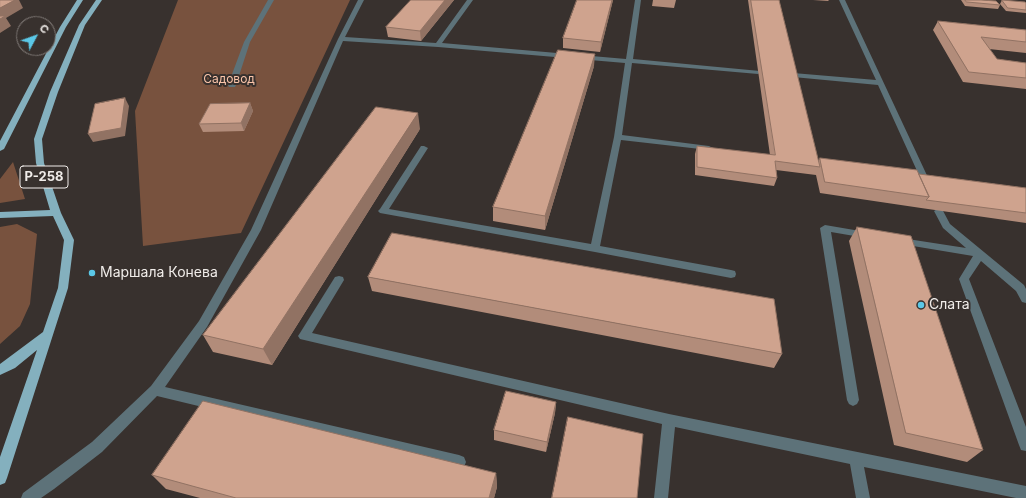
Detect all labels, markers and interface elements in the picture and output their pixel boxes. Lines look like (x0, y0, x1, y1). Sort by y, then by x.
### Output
north arrow (16, 16, 56, 56)
text: С (36, 21, 52, 36)
park label: Садовод (203, 72, 255, 86)
road number: Р-258 (20, 166, 68, 188)
place label: Маршала Конева (100, 265, 218, 281)
marker: Маршала Конева (87, 268, 97, 278)
place label: Слата (929, 297, 970, 313)
marker: Слата (916, 300, 926, 310)

